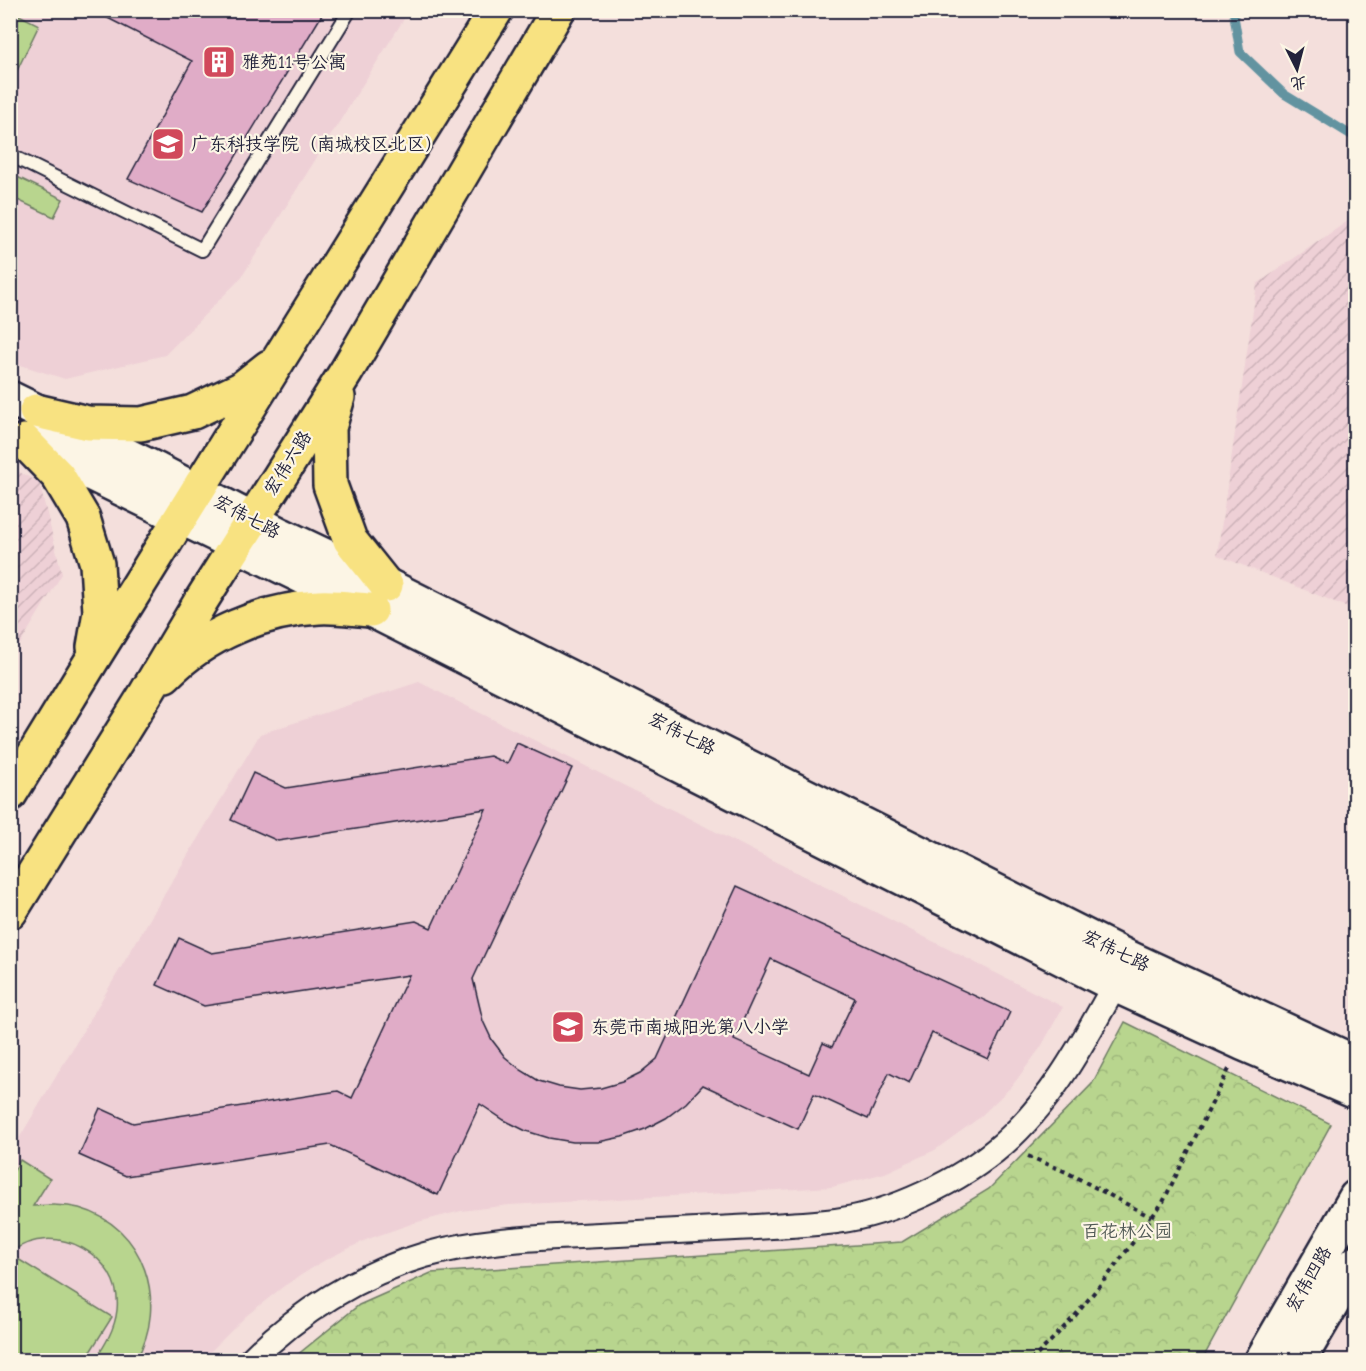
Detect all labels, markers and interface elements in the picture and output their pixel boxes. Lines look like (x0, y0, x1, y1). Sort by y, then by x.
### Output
north arrow (1267, 39, 1327, 99)
building icon: 雅苑11号公寓 (201, 44, 237, 80)
place label: 雅苑11号公寓 (242, 52, 346, 73)
text: 北 (1290, 73, 1307, 93)
school or university icon: 广东科技学院（南城校区北区） (150, 126, 186, 162)
place label: 广东科技学院（南城校区北区） (191, 134, 443, 155)
street label: 宏伟六路 (260, 427, 316, 499)
street label: 宏伟七路 (210, 491, 284, 543)
street label: 宏伟七路 (645, 708, 719, 760)
street label: 宏伟七路 (1079, 926, 1153, 976)
school or university icon: 东莞市南城阳光第八小学 (550, 1009, 586, 1045)
place label: 东莞市南城阳光第八小学 (591, 1017, 789, 1038)
park label: 百花林公园 (1082, 1221, 1172, 1242)
street label: 宏伟四路 (1282, 1243, 1336, 1315)

